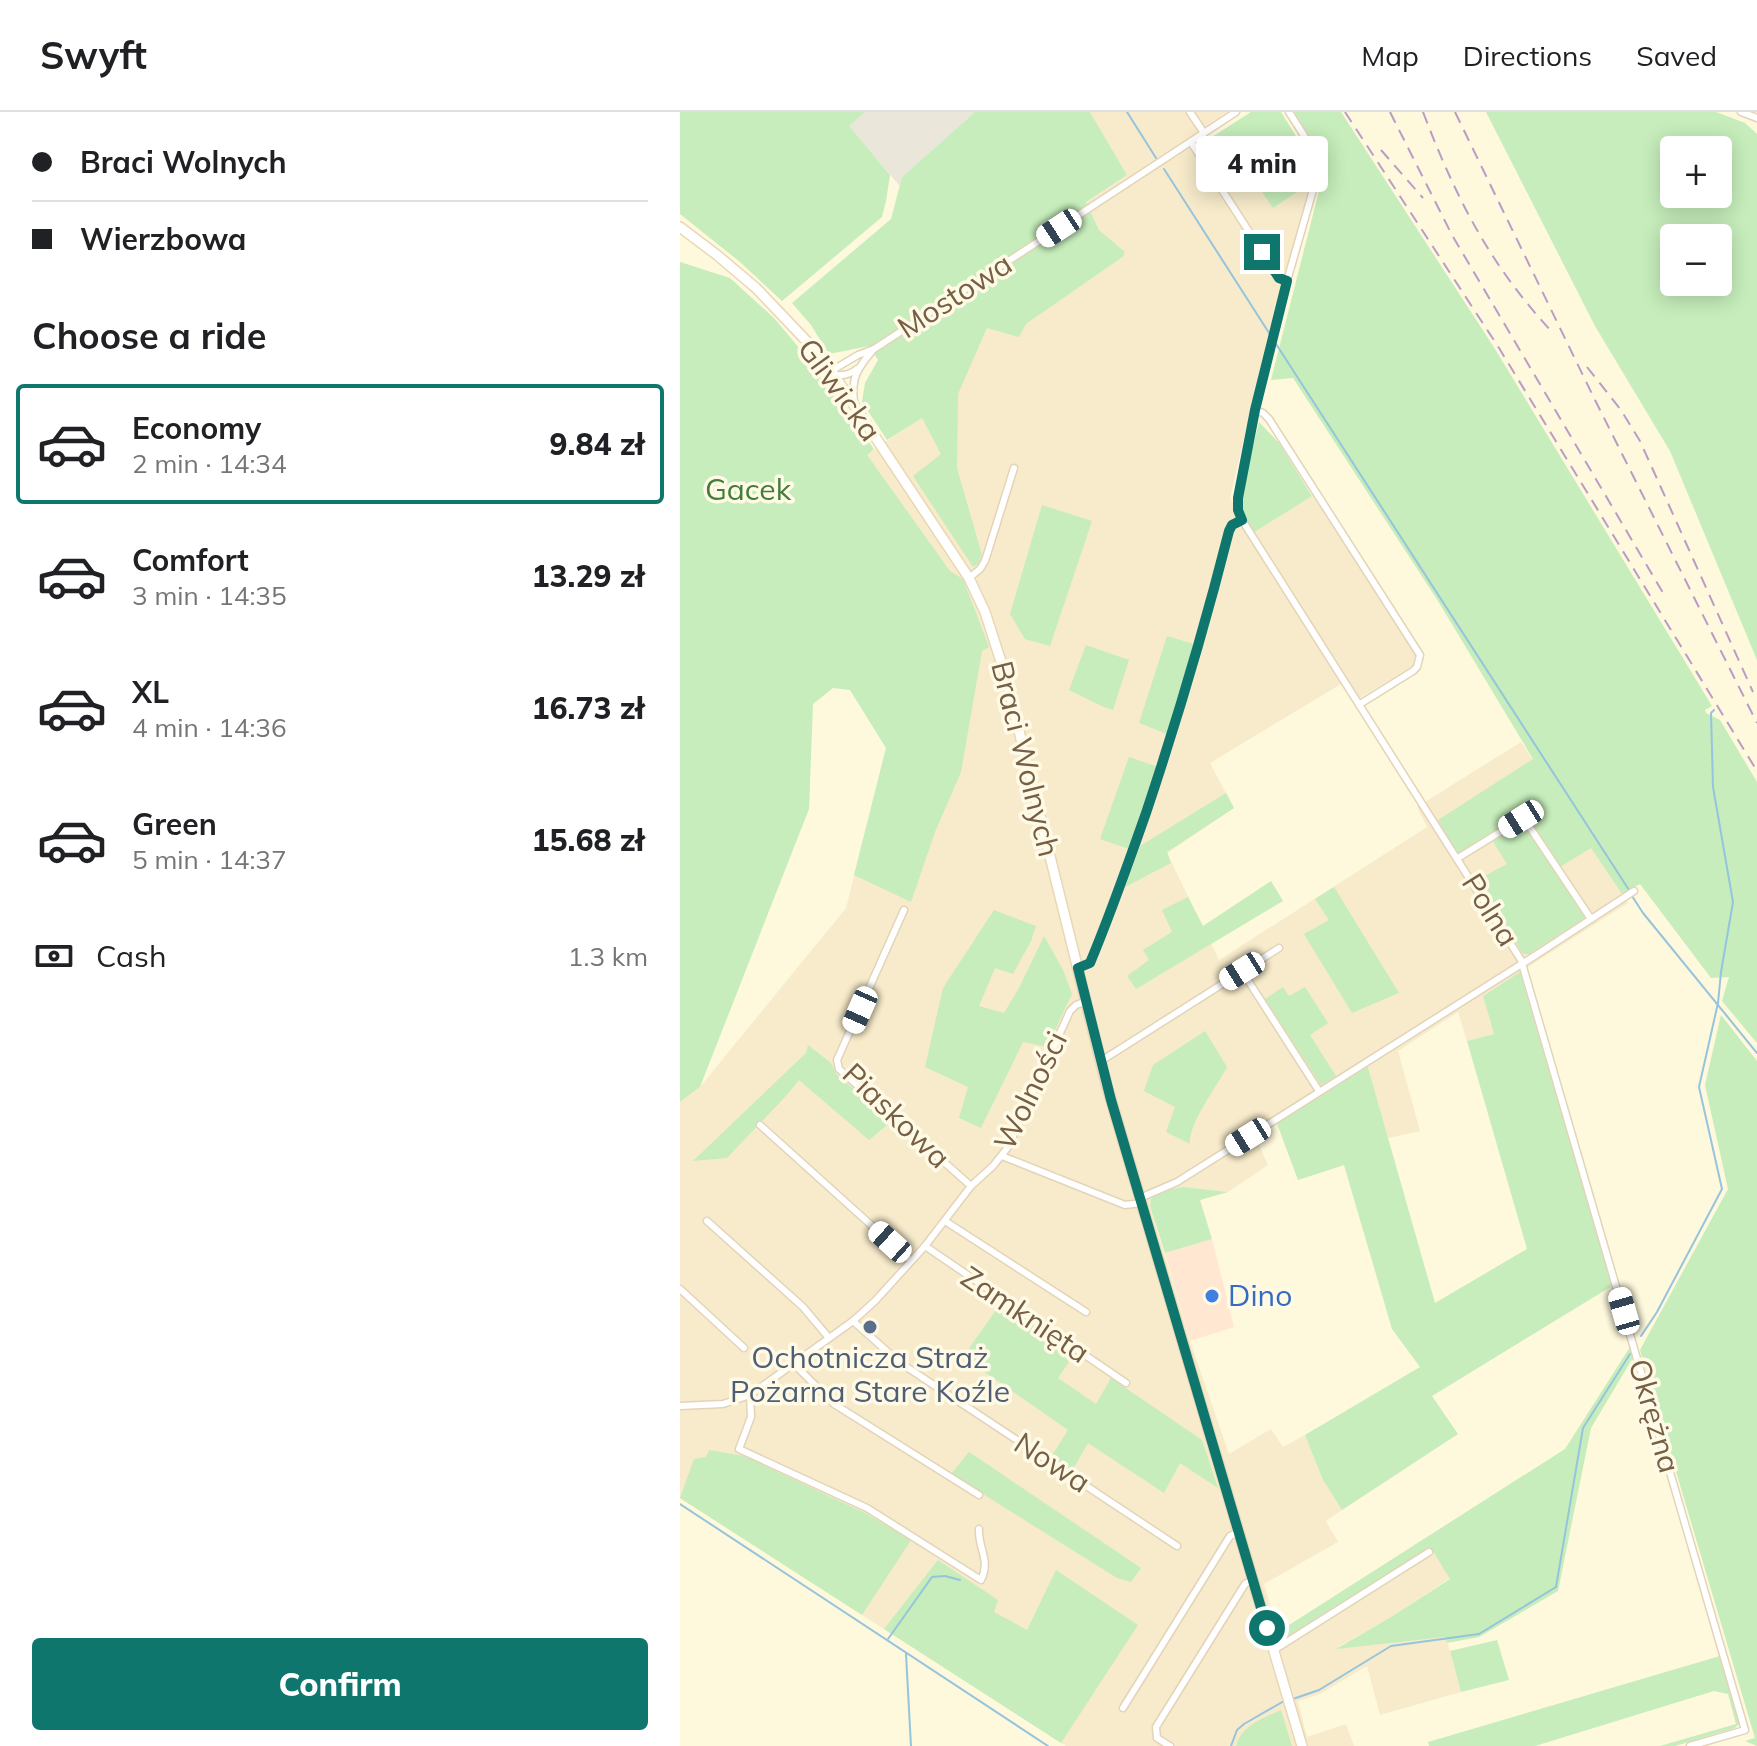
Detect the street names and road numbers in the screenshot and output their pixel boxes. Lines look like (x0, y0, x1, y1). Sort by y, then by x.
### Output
street label: Mostowa (890, 244, 1019, 346)
street label: Gliwicka (790, 331, 890, 448)
street label: Braci Wolnych (983, 657, 1069, 861)
street label: Polna (1454, 866, 1528, 953)
street label: Wolności (985, 1025, 1075, 1156)
street label: Piaskowa (835, 1055, 959, 1176)
street label: Zamknięta (954, 1257, 1097, 1371)
street label: Okrężna (1621, 1354, 1689, 1477)
street label: Nowa (1007, 1424, 1098, 1501)

